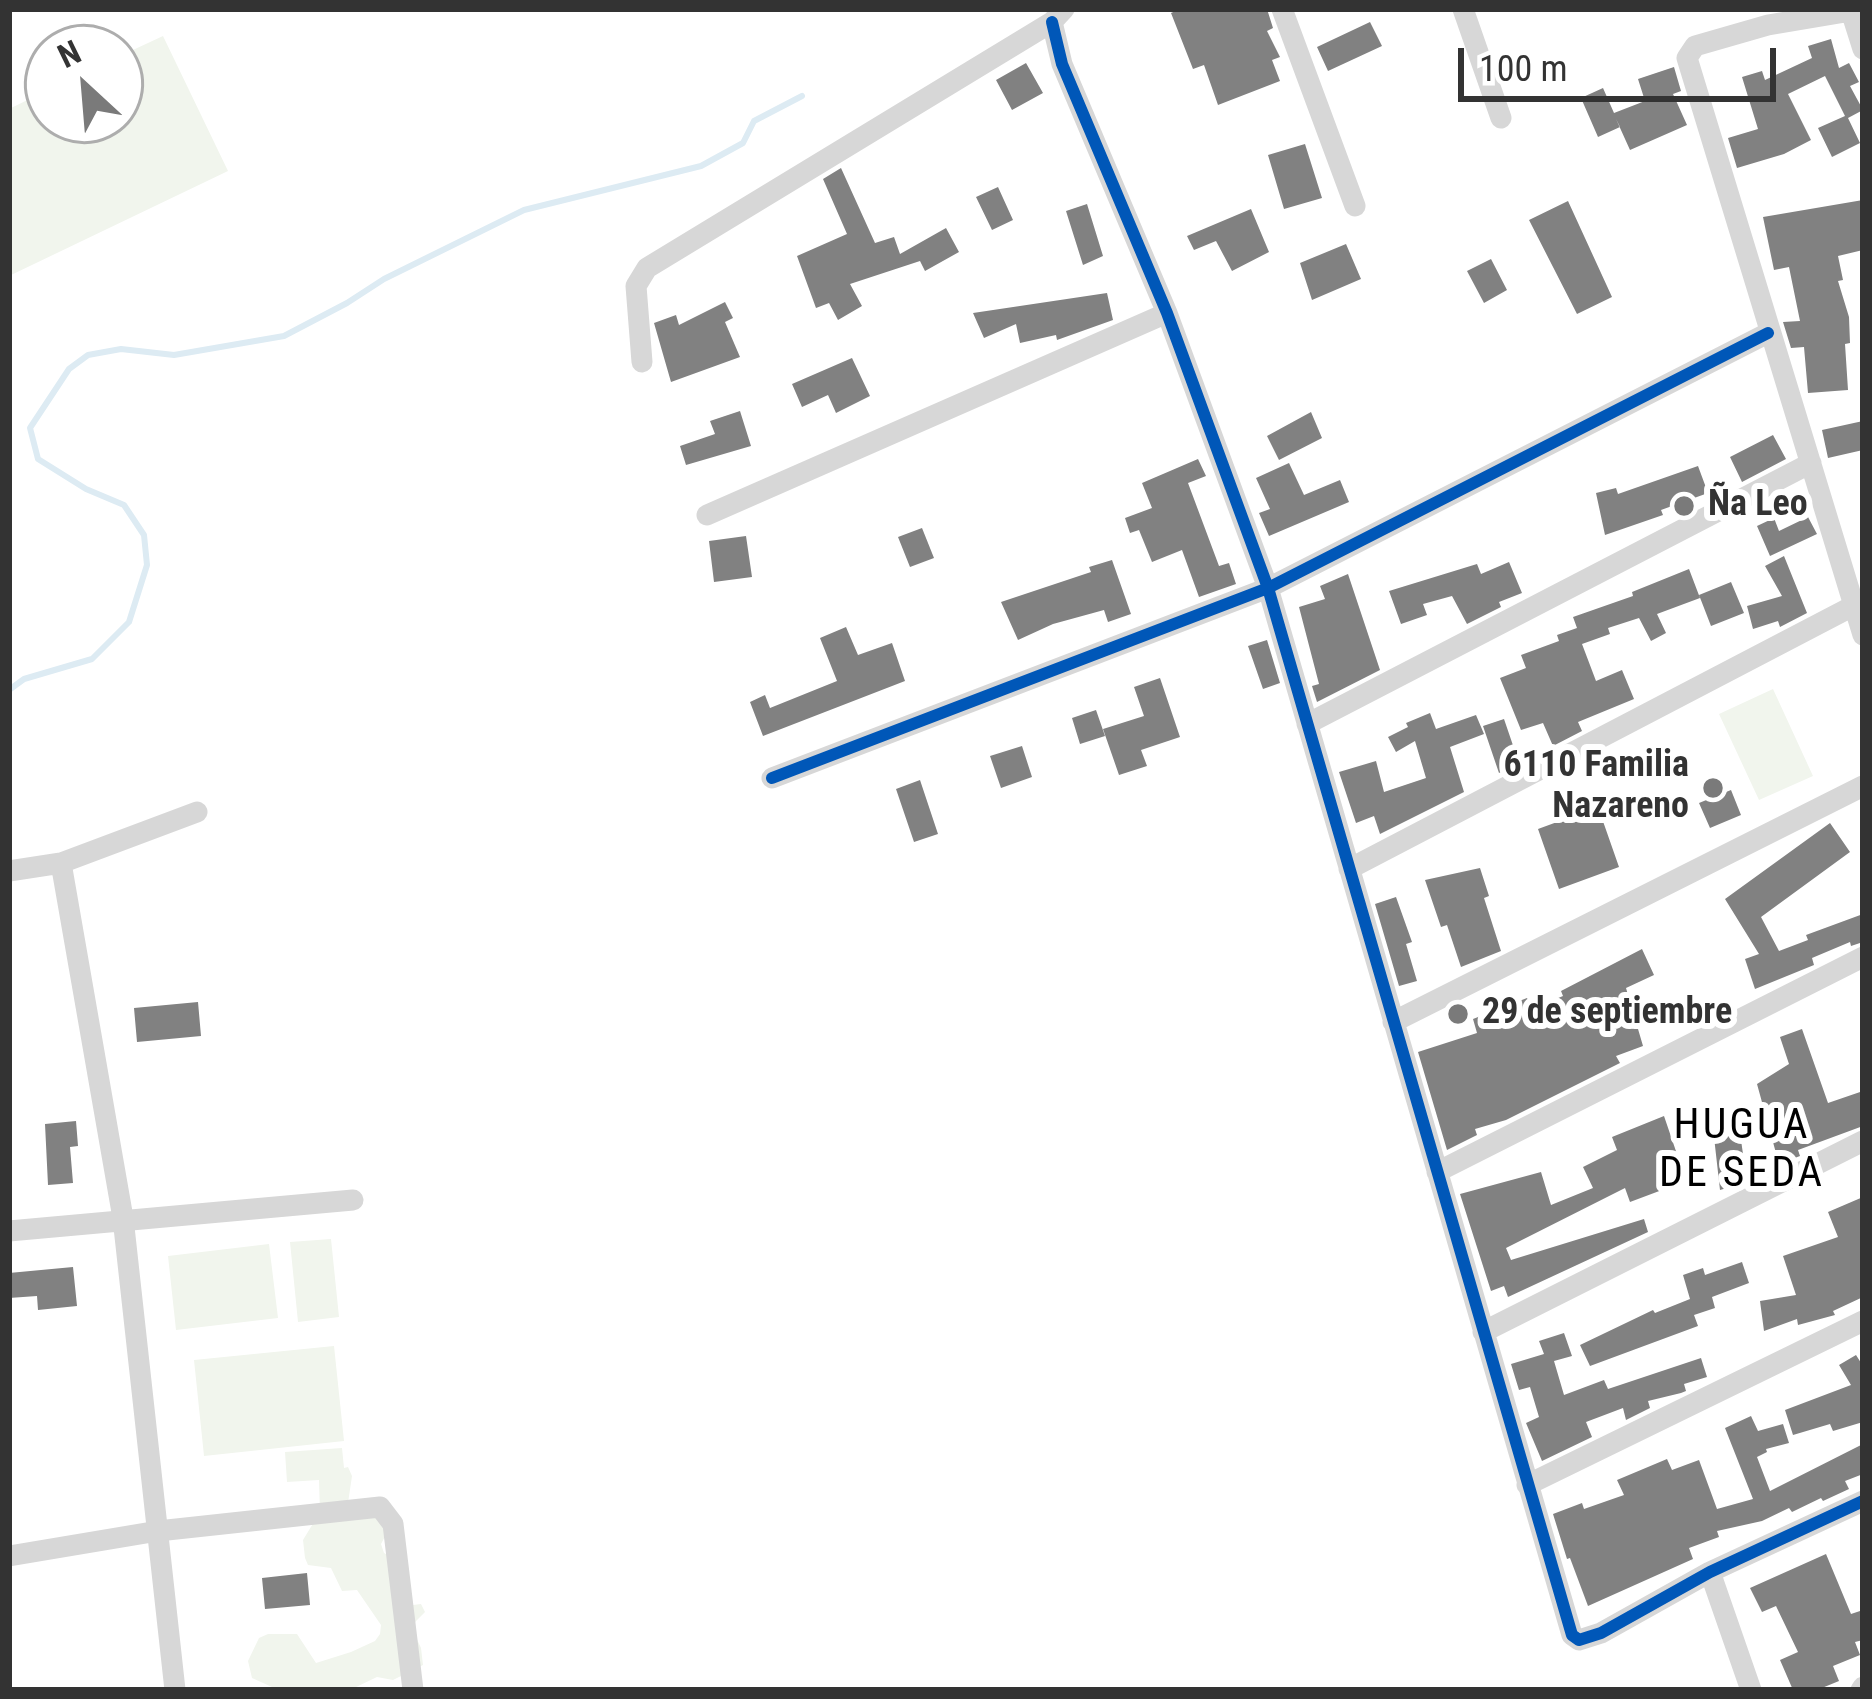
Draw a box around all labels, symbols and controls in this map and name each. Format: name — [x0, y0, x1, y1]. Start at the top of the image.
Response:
north arrow — [24, 24, 144, 144]
scale bar — [1464, 24, 1782, 98]
text: N — [52, 32, 87, 76]
text: 100 m — [1479, 48, 1568, 90]
place label: Ña Leo — [1708, 484, 1808, 528]
marker: Ña Leo — [1671, 493, 1697, 519]
place label: 6110 Familia Nazareno — [1504, 745, 1689, 830]
marker: 6110 Familia Nazareno — [1700, 775, 1726, 801]
place label: 29 de septiembre — [1482, 992, 1732, 1036]
marker: 29 de septiembre — [1445, 1001, 1471, 1027]
district label: HUGUA DE SEDA — [1659, 1102, 1825, 1200]

